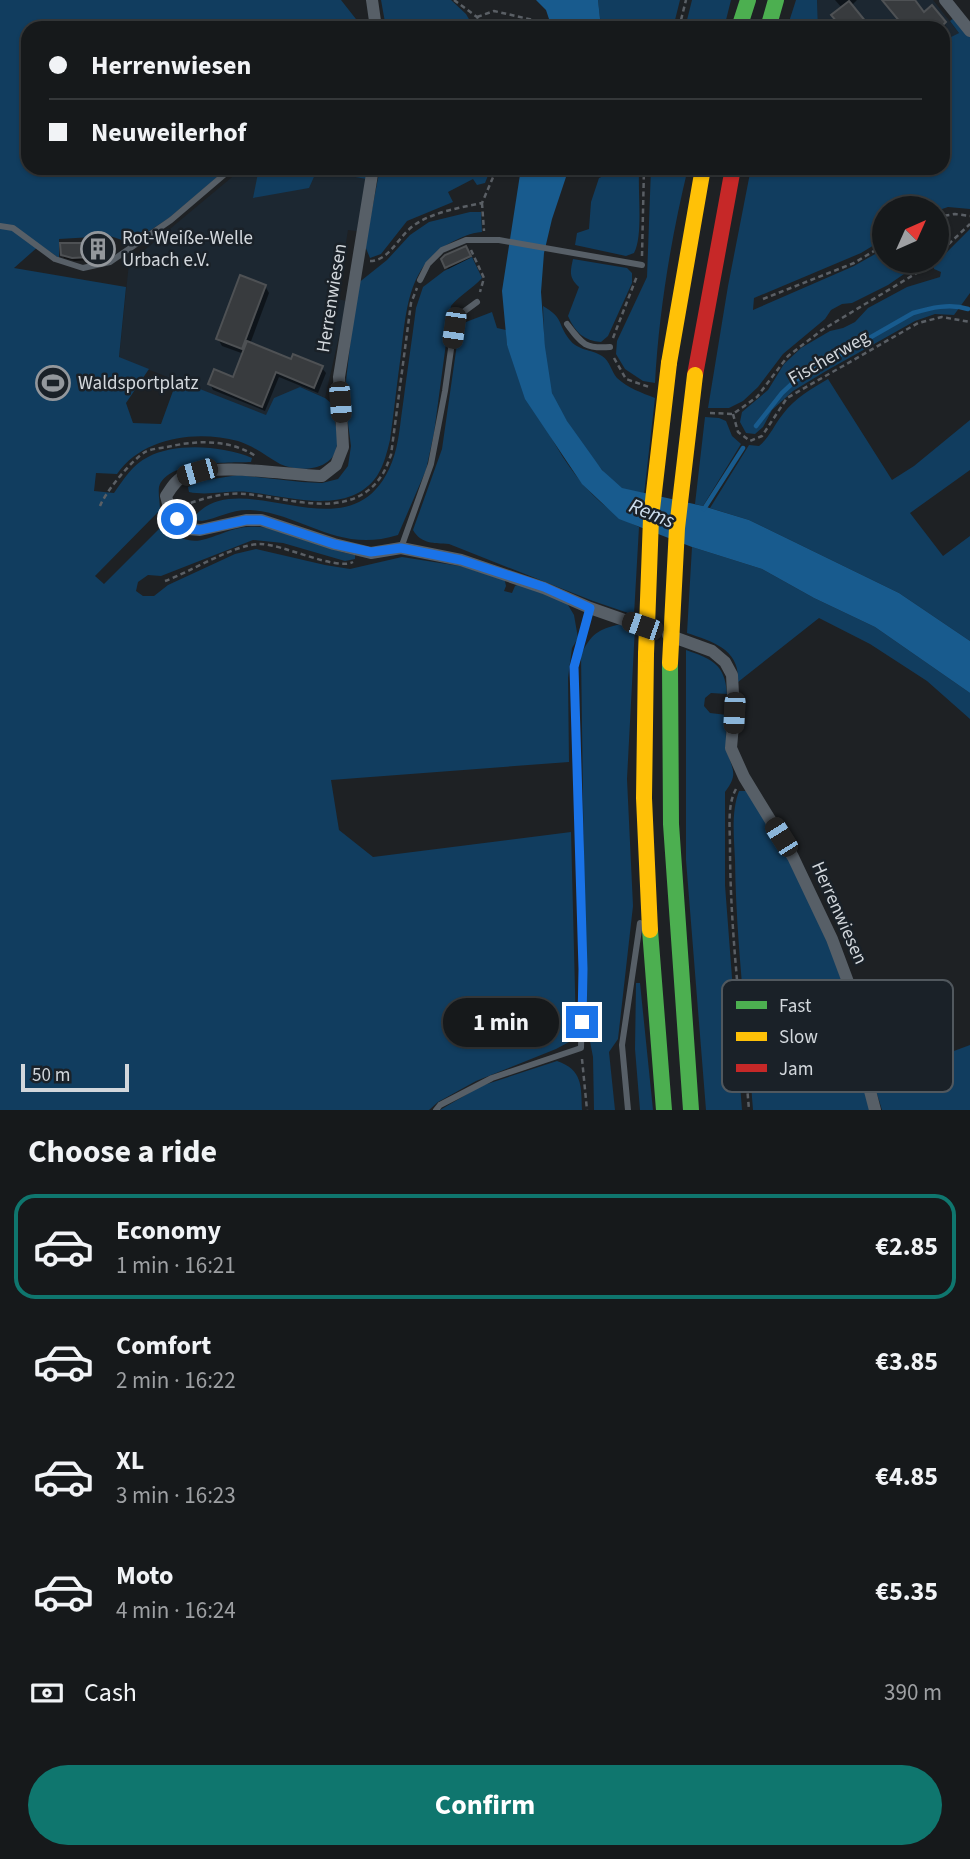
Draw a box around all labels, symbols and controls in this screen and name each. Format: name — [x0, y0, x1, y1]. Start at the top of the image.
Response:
text: Herrenwiesen — [91, 47, 251, 84]
text: Neuweilerhof — [91, 114, 246, 151]
north arrow — [872, 196, 948, 273]
map controls — [872, 196, 949, 273]
place label: Rot-Weiße-Welle Urbach e.V. — [122, 225, 253, 274]
building icon: Rot-Weiße-Welle Urbach e.V. — [79, 230, 117, 268]
street label: Herrenwiesen — [310, 241, 354, 355]
car — [441, 306, 468, 350]
street label: Fischerweg — [783, 324, 875, 392]
sports icon: Waldsportplatz — [34, 364, 72, 402]
place label: Waldsportplatz — [78, 370, 199, 397]
car — [329, 380, 352, 424]
car — [174, 456, 221, 488]
water label: Rems — [625, 490, 679, 536]
route start — [161, 503, 193, 535]
car — [619, 609, 666, 643]
car — [723, 691, 746, 735]
car — [761, 814, 802, 860]
street label: Herrenwiesen — [804, 857, 874, 969]
legend — [722, 980, 953, 1092]
text: Fast — [779, 993, 812, 1020]
callout: 1 min — [442, 998, 558, 1046]
text: 1 min — [473, 1006, 529, 1039]
route end — [566, 1006, 598, 1038]
text: Slow — [779, 1024, 818, 1051]
text: Jam — [779, 1056, 813, 1083]
scale bar — [21, 1061, 130, 1093]
text: 50 m — [32, 1062, 70, 1089]
text: Choose a ride — [28, 1129, 217, 1175]
text: Economy — [116, 1212, 221, 1249]
icon: car — [32, 1215, 95, 1278]
text: €2.85 — [875, 1228, 938, 1265]
text: 1 min · 16:21 — [116, 1249, 236, 1282]
text: Comfort — [116, 1327, 211, 1364]
icon: car — [32, 1330, 95, 1393]
text: €3.85 — [875, 1343, 938, 1380]
text: 2 min · 16:22 — [116, 1364, 236, 1397]
text: XL — [116, 1442, 144, 1479]
icon: car — [32, 1445, 95, 1508]
text: €4.85 — [875, 1458, 938, 1495]
text: 3 min · 16:23 — [116, 1479, 236, 1512]
text: Moto — [116, 1557, 173, 1594]
icon: car — [32, 1560, 95, 1623]
text: €5.35 — [875, 1573, 938, 1610]
text: 4 min · 16:24 — [116, 1594, 236, 1627]
icon: cash — [28, 1674, 66, 1712]
text: Cash — [84, 1674, 137, 1711]
text: 390 m — [884, 1676, 942, 1709]
button: Confirm — [28, 1765, 942, 1845]

